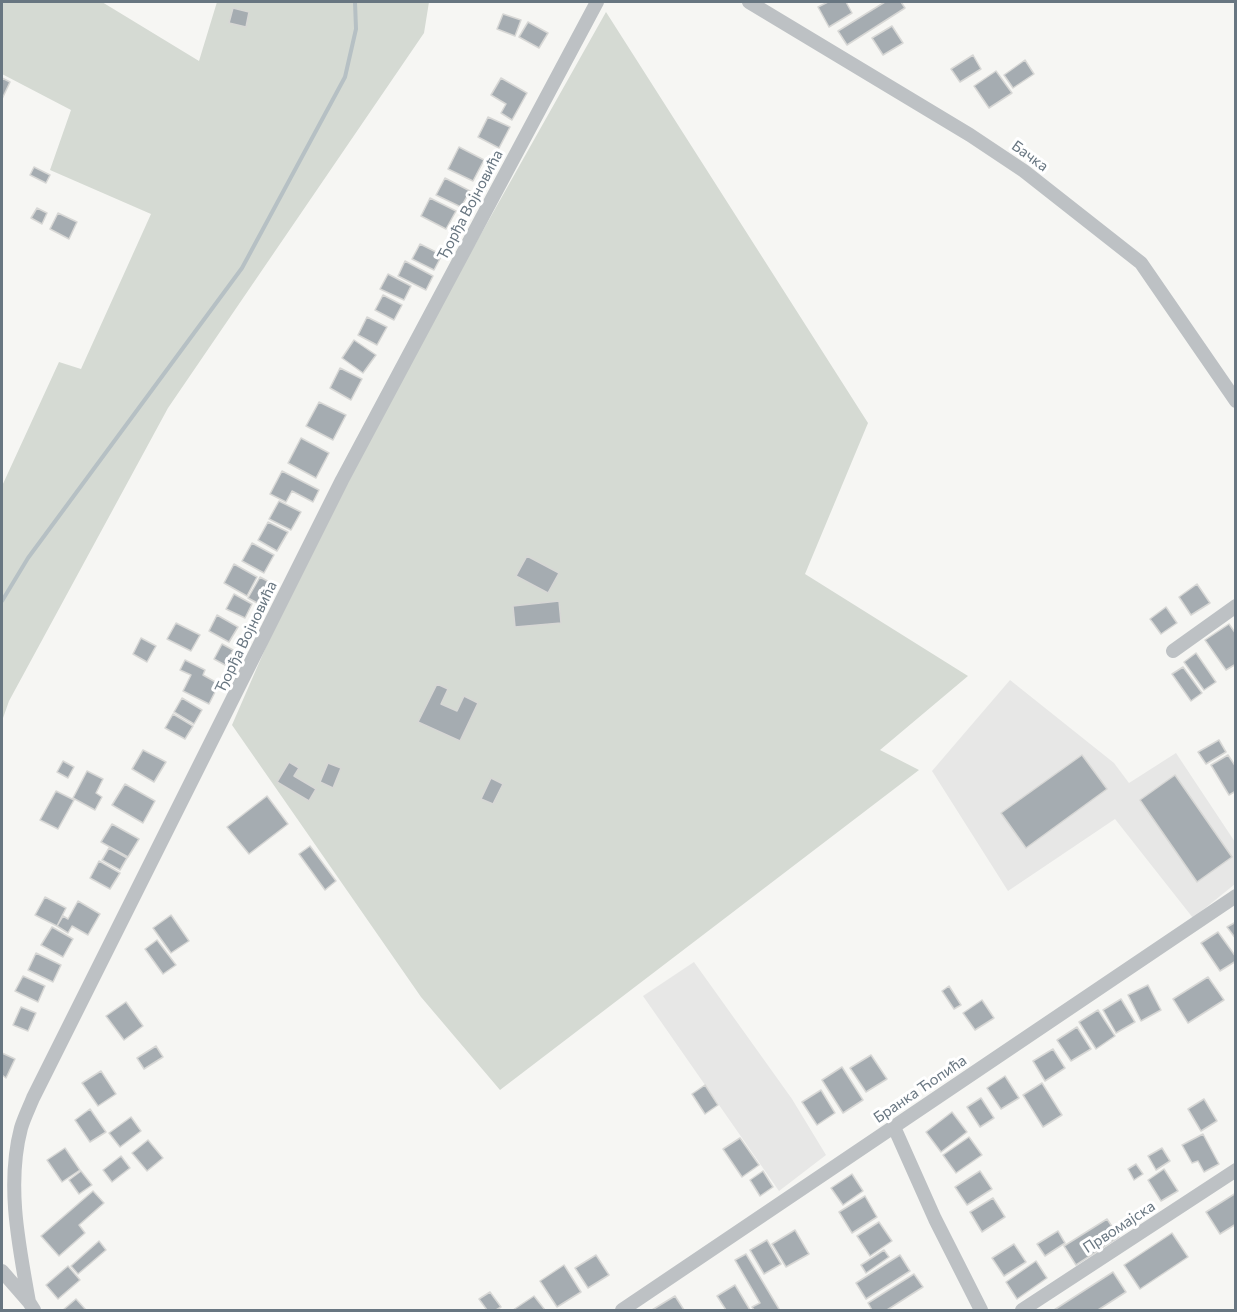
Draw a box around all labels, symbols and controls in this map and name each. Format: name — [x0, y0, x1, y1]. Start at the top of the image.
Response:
street label: Бачка — [1008, 137, 1052, 175]
street label: Ђорђа Војновића — [433, 147, 507, 263]
street label: Ђорђа Војновића — [211, 578, 281, 696]
street label: Бранка Ћопића — [870, 1051, 970, 1127]
street label: Првомајска — [1080, 1197, 1158, 1257]

